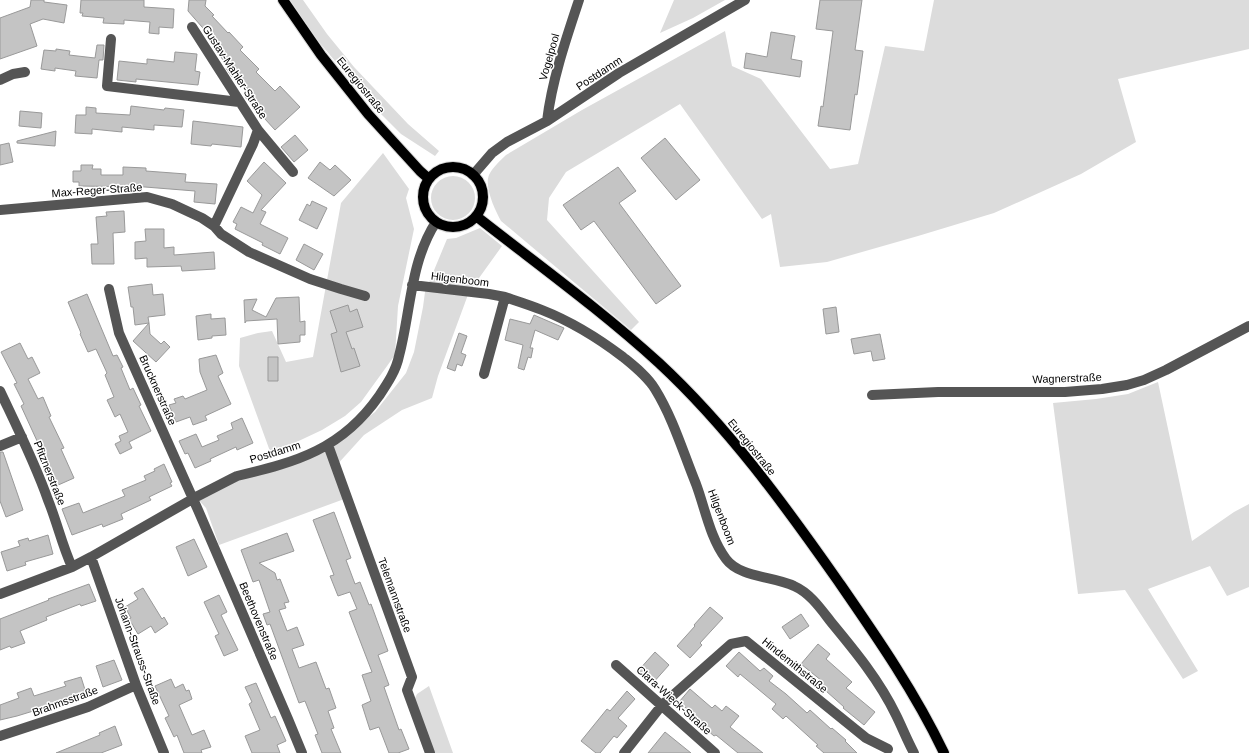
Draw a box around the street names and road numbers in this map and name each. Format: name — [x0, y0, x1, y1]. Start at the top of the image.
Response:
street label: Gustav-Mahler-Straße — [200, 23, 270, 121]
street label: Vogelpool — [537, 32, 561, 82]
street label: Euregiostraße — [335, 54, 387, 116]
street label: Postdamm — [574, 54, 624, 92]
street label: Max-Reger-Straße — [51, 181, 143, 199]
street label: Hilgenboom — [430, 269, 490, 289]
street label: Brucknerstraße — [137, 353, 179, 427]
street label: Wagnerstraße — [1032, 371, 1102, 385]
street label: Euregiostraße — [726, 416, 778, 478]
street label: Pfitznerstraße — [32, 439, 68, 507]
street label: Postdamm — [248, 439, 302, 465]
street label: Hilgenboom — [706, 487, 738, 547]
street label: Telemannstraße — [376, 556, 414, 634]
street label: Beethovenstraße — [237, 580, 281, 662]
street label: Johann-Strauss-Straße — [113, 596, 163, 706]
street label: Hindemithstraße — [760, 635, 830, 695]
street label: Clara-Wieck-Straße — [634, 663, 714, 737]
street label: Brahmsstraße — [30, 684, 100, 718]

